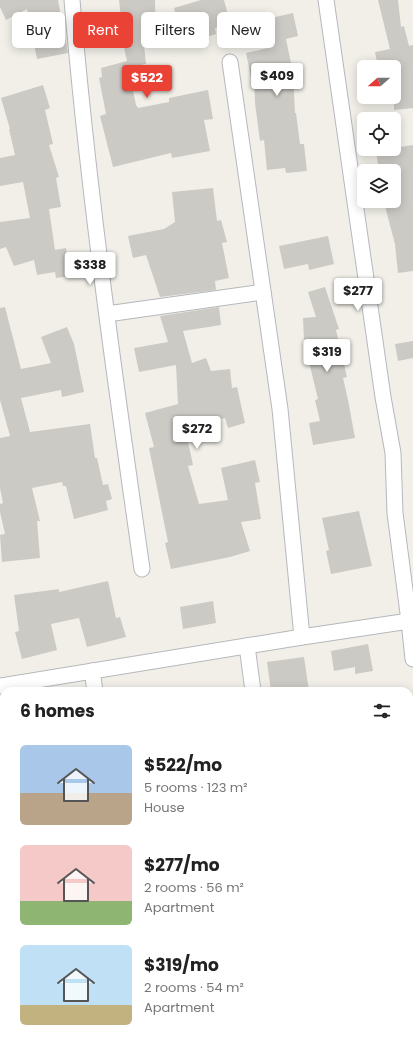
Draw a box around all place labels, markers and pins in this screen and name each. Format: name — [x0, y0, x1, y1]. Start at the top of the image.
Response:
pin: $409 — [253, 63, 301, 97]
pin: $522 — [123, 65, 171, 99]
pin: $338 — [66, 252, 114, 286]
pin: $277 — [334, 278, 382, 312]
pin: $319 — [303, 339, 351, 373]
pin: $272 — [173, 416, 221, 450]

